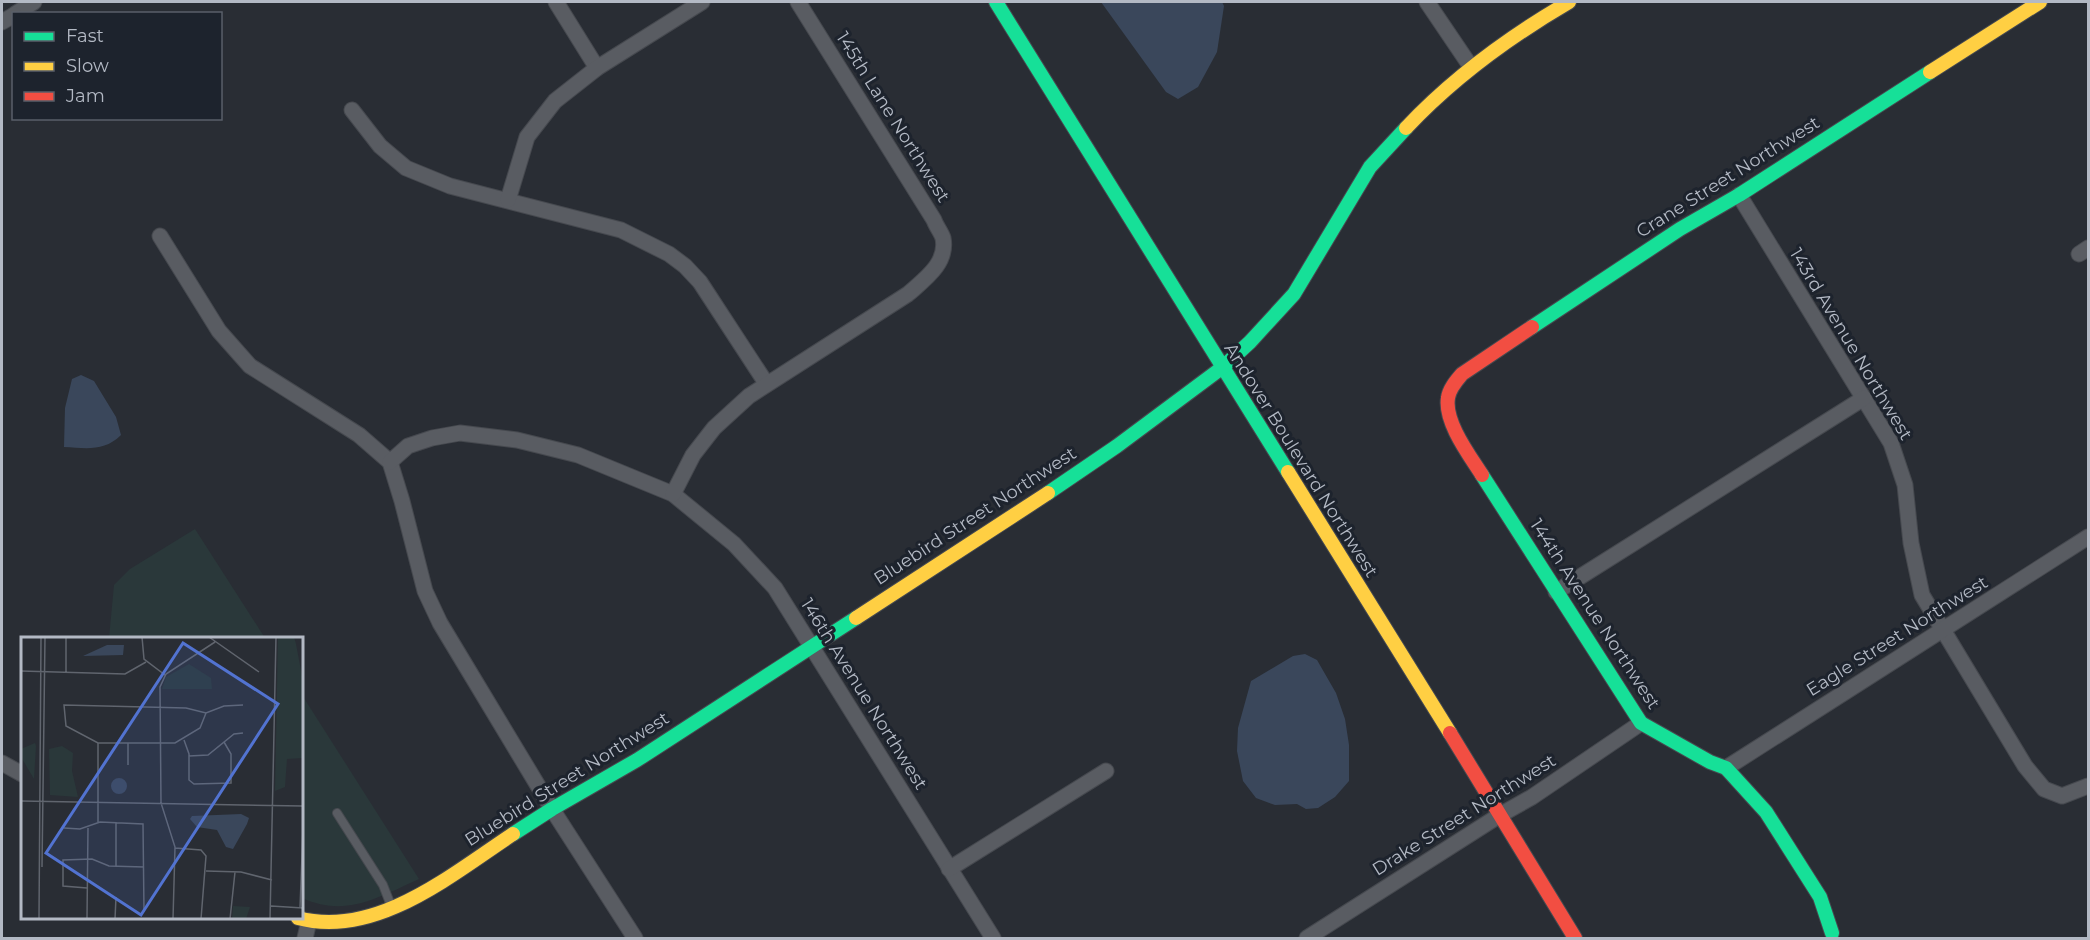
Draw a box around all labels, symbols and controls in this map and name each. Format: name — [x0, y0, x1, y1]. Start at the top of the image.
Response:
legend — [12, 12, 222, 120]
text: Fast — [66, 25, 104, 47]
street label: 145th Lane Northwest — [831, 28, 955, 206]
text: Slow — [66, 55, 109, 77]
text: Jam — [65, 85, 105, 107]
street label: Crane Street Northwest — [1632, 112, 1824, 242]
street label: 143rd Avenue Northwest — [1785, 244, 1917, 444]
street label: Andover Boulevard Northwest — [1220, 339, 1382, 581]
street label: Bluebird Street Northwest — [870, 442, 1080, 590]
street label: 144th Avenue Northwest — [1525, 515, 1665, 713]
street label: Eagle Street Northwest — [1802, 571, 1992, 701]
street label: 146th Avenue Northwest — [796, 594, 932, 794]
inset map — [21, 637, 303, 919]
street label: Bluebird Street Northwest — [461, 707, 673, 851]
street label: Drake Street Northwest — [1368, 749, 1560, 881]

